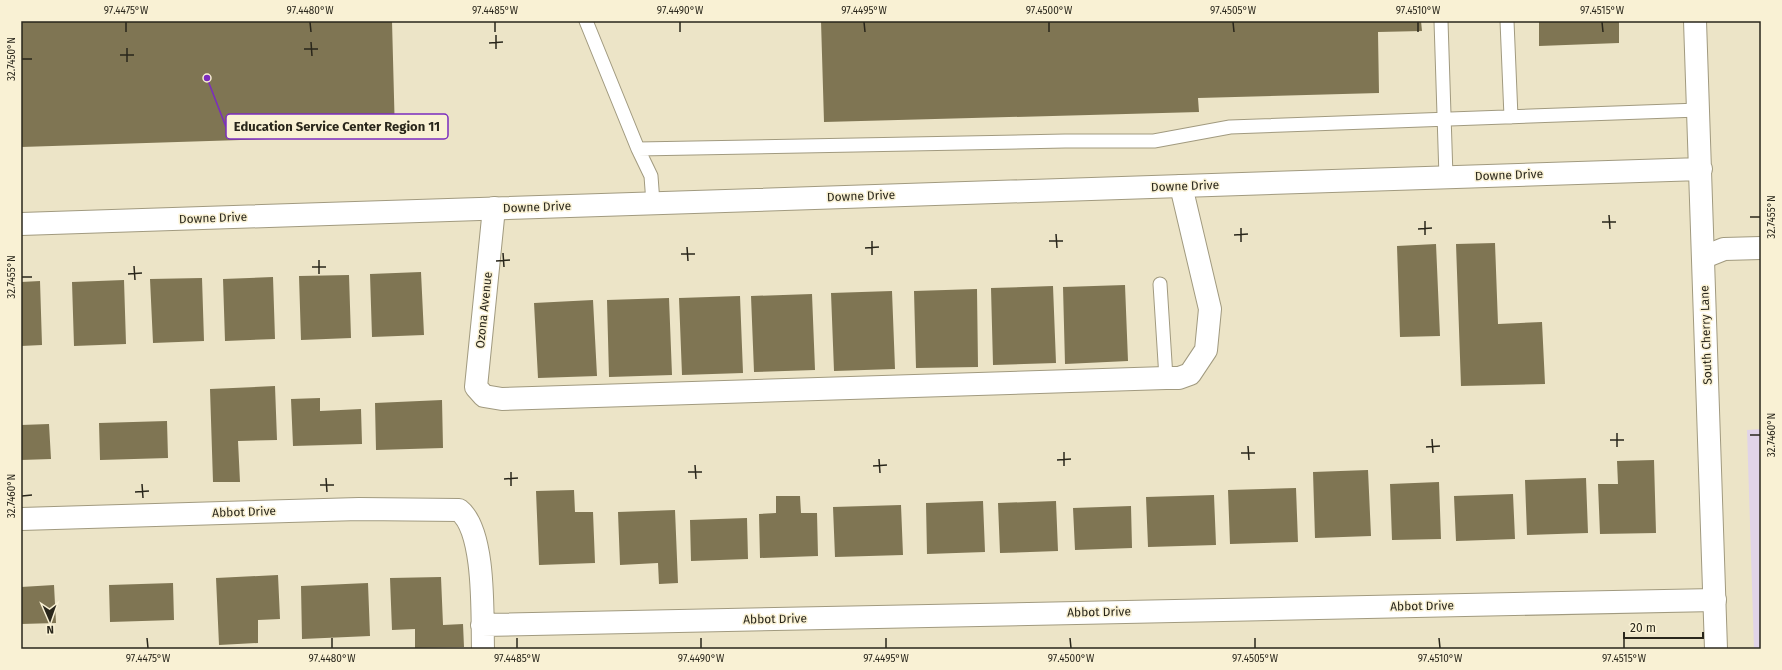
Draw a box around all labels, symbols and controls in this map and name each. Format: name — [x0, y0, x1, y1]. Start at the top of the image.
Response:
text: 97.4475°W — [104, 5, 149, 17]
text: 97.4480°W — [287, 5, 334, 17]
text: 97.4485°W — [472, 5, 519, 17]
text: 97.4490°W — [657, 5, 704, 17]
text: 97.4495°W — [841, 5, 888, 17]
text: 97.4500°W — [1026, 5, 1073, 17]
text: 97.4505°W — [1210, 5, 1257, 17]
text: 97.4510°W — [1396, 5, 1441, 17]
text: 97.4515°W — [1580, 5, 1625, 17]
text: 32.7450°N — [6, 37, 18, 81]
callout: Education Service Center Region 11 — [226, 114, 448, 139]
text: Education Service Center Region 11 — [234, 119, 440, 134]
street label: Downe Drive — [1475, 167, 1543, 183]
street label: Downe Drive — [1151, 178, 1219, 194]
street label: Downe Drive — [827, 188, 895, 204]
text: 32.7455°N — [1766, 195, 1778, 239]
street label: Downe Drive — [503, 199, 571, 215]
street label: Downe Drive — [179, 210, 247, 226]
text: 32.7455°N — [6, 255, 18, 299]
street label: Ozona Avenue — [473, 271, 495, 349]
street label: South Cherry Lane — [1697, 285, 1715, 385]
text: 32.7460°N — [1766, 413, 1778, 457]
text: 32.7460°N — [6, 474, 18, 518]
street label: Abbot Drive — [212, 504, 276, 520]
street label: Abbot Drive — [1390, 598, 1454, 614]
north arrow — [30, 600, 70, 640]
street label: Abbot Drive — [1067, 604, 1131, 620]
street label: Abbot Drive — [743, 611, 807, 627]
scale bar — [1624, 614, 1703, 640]
text: 20 m — [1630, 621, 1656, 635]
text: N — [46, 623, 54, 636]
text: 97.4475°W — [126, 653, 171, 665]
text: 97.4480°W — [309, 653, 356, 665]
text: 97.4485°W — [494, 653, 541, 665]
text: 97.4490°W — [678, 653, 725, 665]
text: 97.4495°W — [863, 653, 910, 665]
text: 97.4500°W — [1048, 653, 1095, 665]
text: 97.4505°W — [1232, 653, 1279, 665]
text: 97.4510°W — [1418, 653, 1463, 665]
text: 97.4515°W — [1602, 653, 1647, 665]

